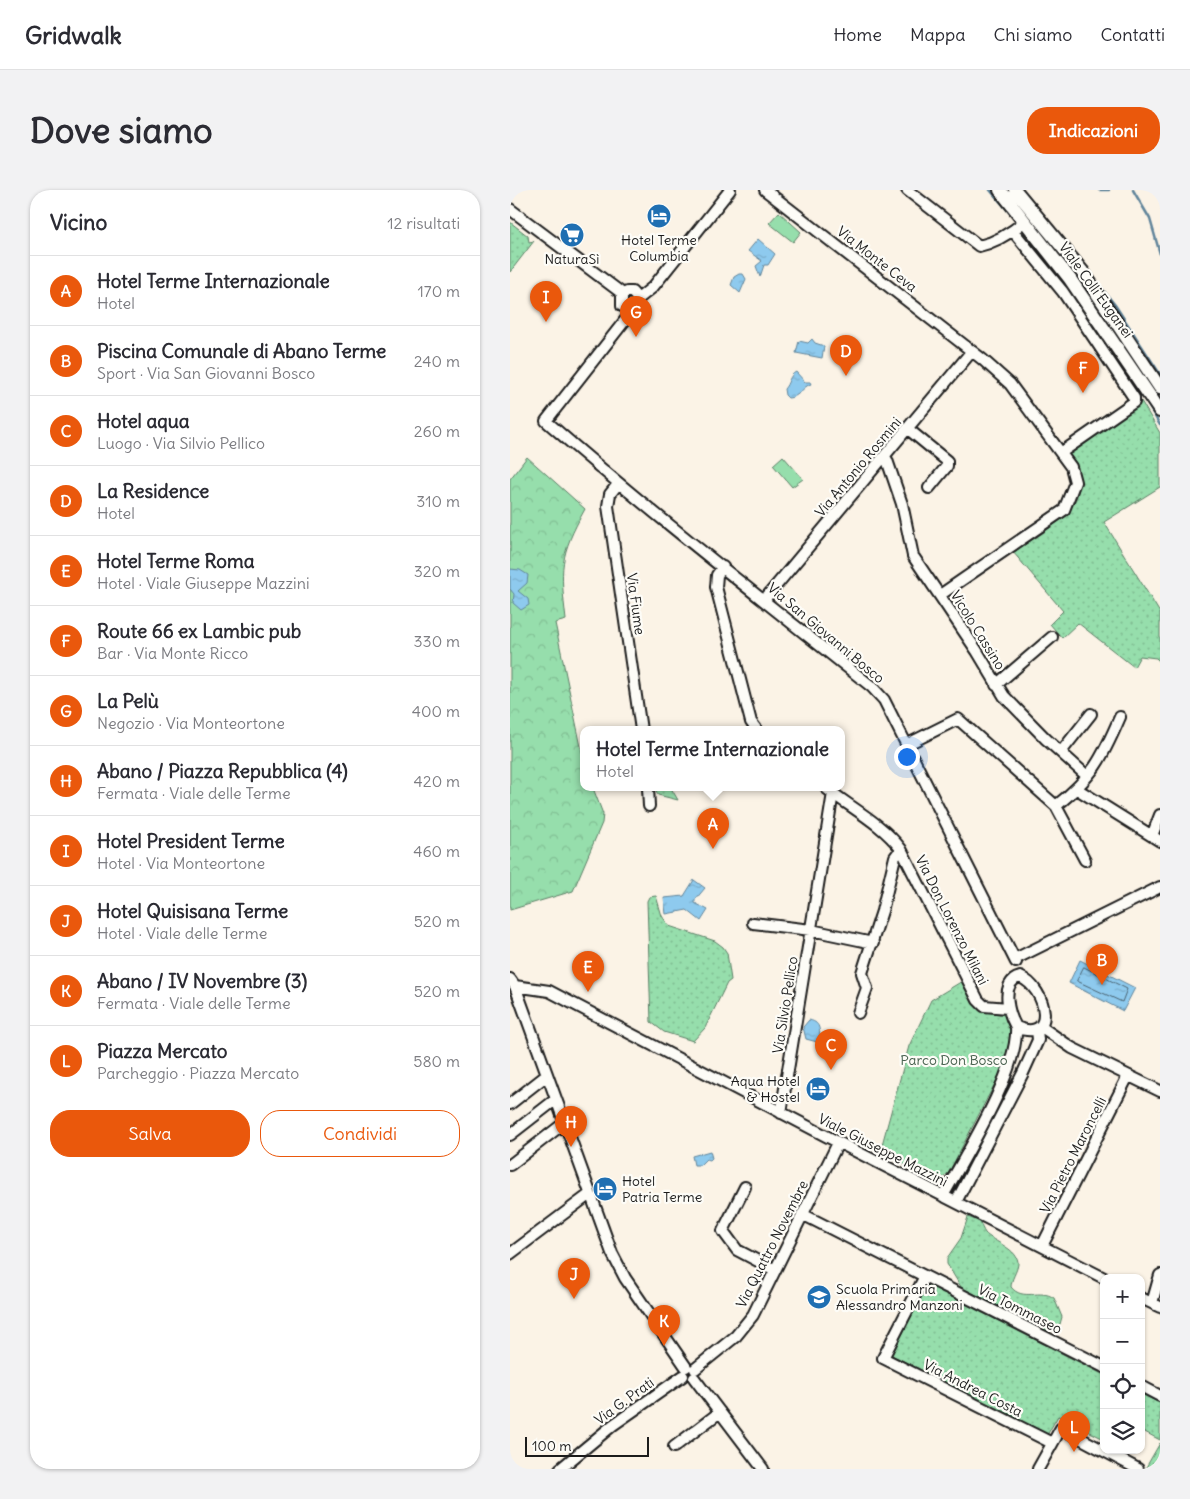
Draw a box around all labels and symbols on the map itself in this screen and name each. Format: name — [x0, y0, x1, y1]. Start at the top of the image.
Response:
hotel icon: Hotel Terme Columbia — [646, 203, 672, 229]
supermarket icon: NaturaSì — [559, 222, 585, 248]
street label: Via Monte Ceva — [833, 222, 921, 296]
place label: Hotel Terme Columbia — [621, 231, 697, 265]
street label: Viale Colli Euganei — [1055, 238, 1137, 342]
place label: NaturaSì — [545, 250, 599, 268]
pin: I — [530, 281, 562, 322]
pin: G — [620, 296, 652, 337]
pin: D — [830, 335, 862, 376]
pin: F — [1067, 352, 1099, 393]
street label: Via Antonio Rosmini — [811, 413, 905, 521]
street label: Via Fiume — [623, 572, 649, 636]
street label: Via San Giovanni Bosco — [764, 579, 888, 687]
street label: Vicolo Cassino — [947, 587, 1010, 673]
your location — [894, 744, 920, 770]
pin: A — [697, 808, 729, 849]
street label: Via Don Lorenzo Milani — [911, 852, 993, 988]
pin: B — [1086, 944, 1118, 985]
pin: E — [572, 951, 604, 992]
street label: Via Silvio Pellico — [768, 955, 802, 1055]
pin: C — [815, 1029, 847, 1070]
park label: Parco Don Bosco — [900, 1051, 1008, 1069]
place label: Aqua Hotel & Hostel — [731, 1072, 800, 1106]
hotel icon: Aqua Hotel & Hostel — [805, 1076, 831, 1102]
street label: Via Pietro Maroncelli — [1036, 1094, 1110, 1216]
pin: H — [555, 1106, 587, 1147]
street label: Viale Giuseppe Mazzini — [815, 1109, 951, 1191]
place label: Hotel Patria Terme — [622, 1172, 702, 1206]
hotel icon: Hotel Patria Terme — [592, 1176, 618, 1202]
street label: Via Quattro Novembre — [732, 1177, 812, 1311]
pin: J — [558, 1258, 590, 1299]
place label: Scuola Primaria Alessandro Manzoni — [836, 1280, 963, 1314]
street label: Via Tommaseo — [975, 1280, 1065, 1338]
school or university icon: Scuola Primaria Alessandro Manzoni — [806, 1284, 832, 1310]
pin: K — [648, 1305, 680, 1346]
street label: Via Andrea Costa — [920, 1355, 1026, 1421]
street label: Via G. Prati — [591, 1373, 657, 1429]
pin: L — [1058, 1411, 1090, 1452]
scale bar — [525, 1434, 649, 1457]

